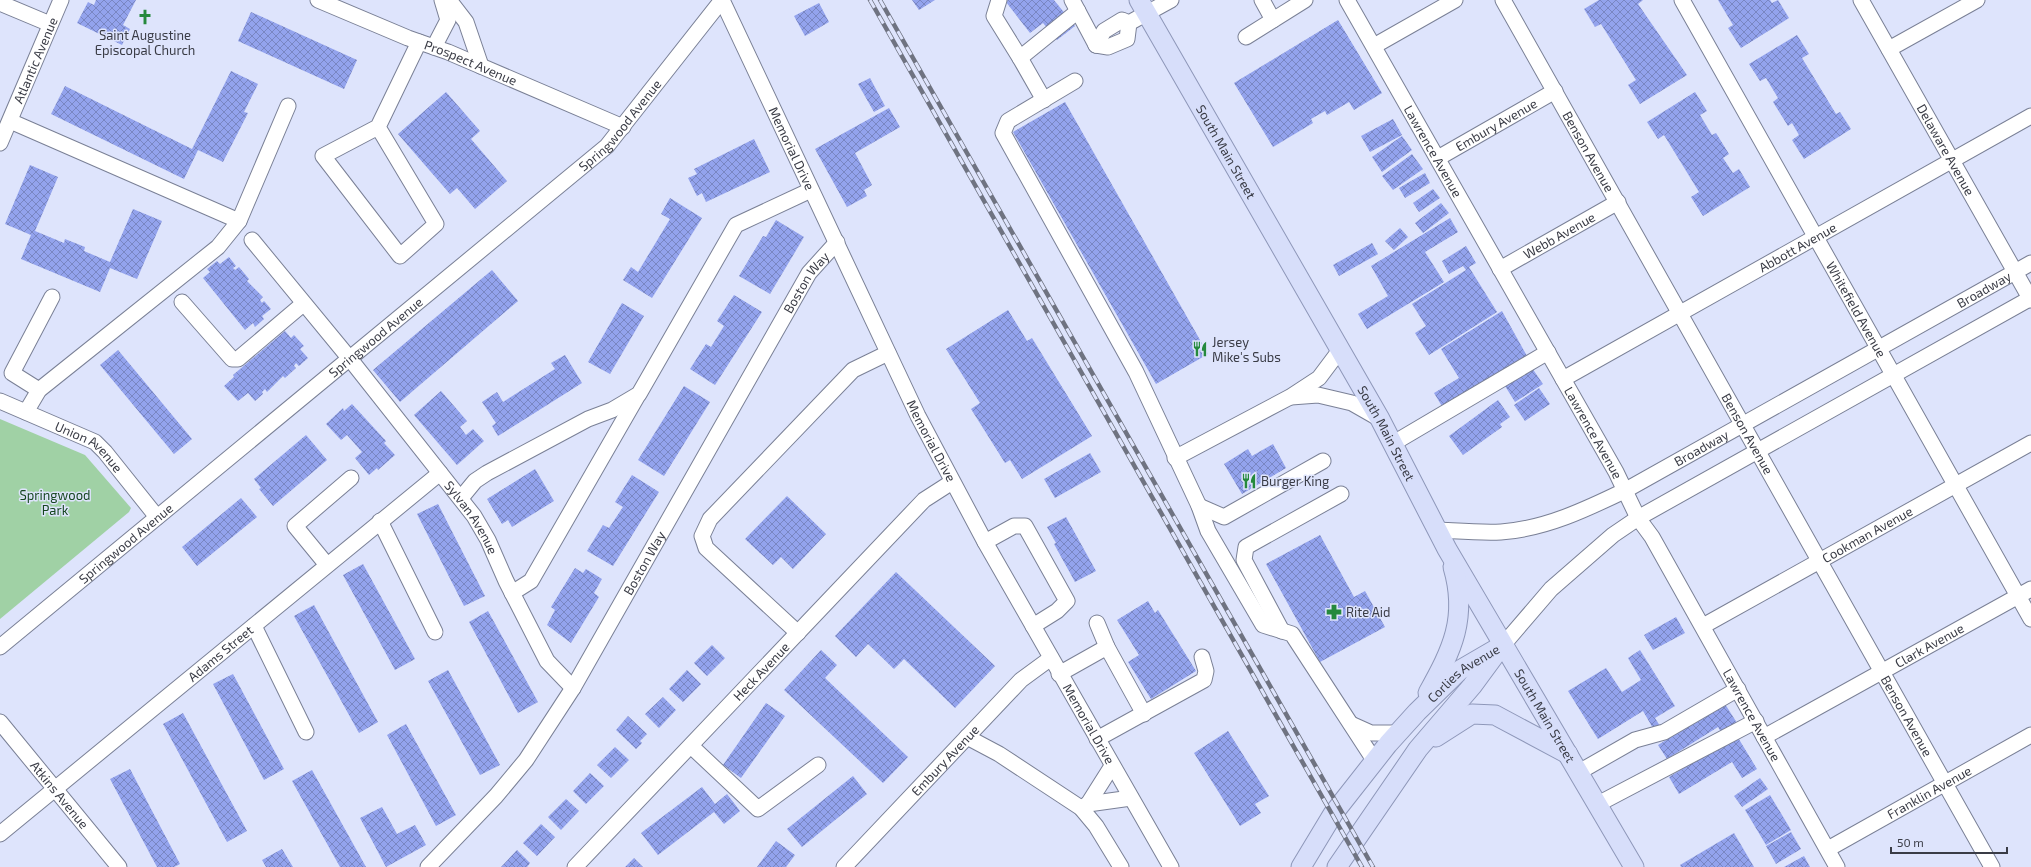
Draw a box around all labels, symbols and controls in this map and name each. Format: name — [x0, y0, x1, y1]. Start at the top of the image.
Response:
church icon: Saint Augustine Episcopal Church — [136, 8, 154, 26]
street label: Atlantic Avenue — [10, 15, 61, 106]
place label: Saint Augustine Episcopal Church — [95, 27, 195, 58]
street label: Prospect Avenue — [422, 36, 519, 89]
street label: Springwood Avenue — [575, 76, 664, 174]
street label: Embury Avenue — [1452, 95, 1540, 154]
street label: Delaware Avenue — [1914, 101, 1978, 198]
street label: South Main Street — [1193, 102, 1260, 202]
street label: Lawrence Avenue — [1401, 102, 1466, 200]
street label: Memorial Drive — [765, 104, 818, 193]
street label: Benson Avenue — [1559, 108, 1618, 195]
street label: Webb Avenue — [1520, 209, 1598, 262]
street label: Abbott Avenue — [1756, 219, 1839, 275]
street label: Boston Way — [780, 248, 832, 316]
street label: Whitefield Avenue — [1823, 259, 1890, 360]
street label: Broadway — [1954, 268, 2014, 311]
street label: Springwood Avenue — [325, 294, 426, 380]
place label: Jersey Mike's Subs — [1212, 334, 1281, 365]
restaurant icon: Jersey Mike's Subs — [1191, 340, 1209, 358]
street label: South Main Street — [1354, 383, 1419, 484]
street label: Lawrence Avenue — [1561, 384, 1626, 481]
street label: Benson Avenue — [1718, 390, 1777, 477]
street label: Memorial Drive — [904, 397, 959, 484]
street label: Union Avenue — [53, 418, 126, 476]
street label: Broadway — [1671, 426, 1731, 469]
restaurant icon: Burger King — [1240, 472, 1258, 490]
place label: Burger King — [1261, 473, 1329, 489]
street label: Sylvan Avenue — [441, 477, 501, 557]
park label: Springwood Park — [20, 487, 90, 518]
street label: Springwood Avenue — [75, 500, 176, 587]
street label: Cookman Avenue — [1819, 503, 1915, 566]
street label: Boston Way — [620, 528, 669, 598]
pharmacy icon: Rite Aid — [1325, 603, 1343, 621]
place label: Rite Aid — [1346, 604, 1391, 620]
street label: Clark Avenue — [1892, 620, 1967, 671]
street label: Adams Street — [184, 622, 256, 685]
street label: Heck Avenue — [730, 639, 793, 704]
street label: Corlies Avenue — [1424, 641, 1502, 706]
street label: South Main Street — [1511, 666, 1579, 765]
street label: Lawrence Avenue — [1720, 666, 1784, 764]
street label: Benson Avenue — [1878, 673, 1936, 759]
street label: Memorial Drive — [1060, 681, 1118, 767]
street label: Embury Avenue — [908, 721, 982, 799]
street label: Atkins Avenue — [27, 757, 92, 832]
street label: Franklin Avenue — [1884, 762, 1974, 822]
scale bar — [1891, 829, 2007, 855]
text: 50 m — [1897, 835, 1924, 849]

